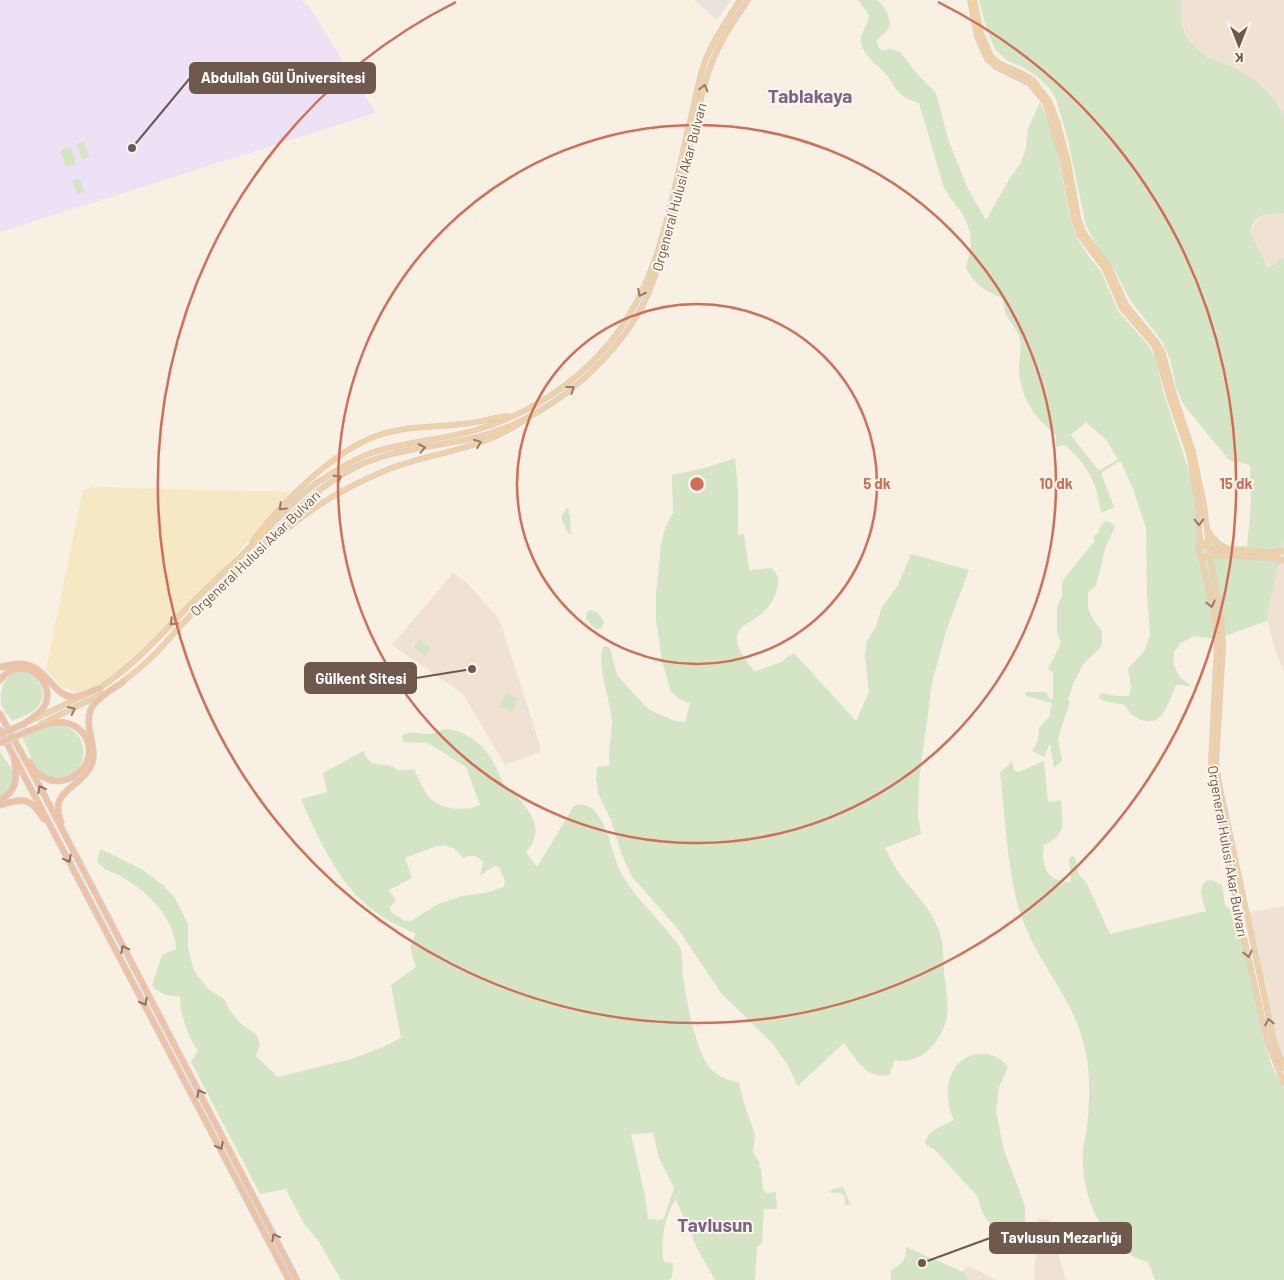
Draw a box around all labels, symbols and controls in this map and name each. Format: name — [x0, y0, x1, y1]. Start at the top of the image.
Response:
north arrow — [1214, 20, 1264, 70]
text: K — [1234, 50, 1243, 67]
callout: Abdullah Gül Üniversitesi — [190, 63, 375, 93]
text: Abdullah Gül Üniversitesi — [201, 68, 365, 86]
one-way arrow — [699, 84, 709, 92]
district label: Tablakaya — [768, 84, 852, 107]
street label: Orgeneral Hulusi Akar Bulvarı — [648, 101, 710, 273]
one-way arrow — [637, 287, 647, 296]
one-way arrow — [565, 386, 574, 394]
one-way arrow — [474, 439, 482, 449]
one-way arrow — [417, 443, 426, 453]
text: 5 dk — [863, 474, 891, 492]
text: 10 dk — [1039, 474, 1073, 492]
text: 15 dk — [1220, 474, 1252, 492]
one-way arrow — [332, 475, 341, 484]
centre of rings — [688, 475, 706, 493]
street label: Orgeneral Hulusi Akar Bulvarı — [187, 487, 323, 619]
one-way arrow — [279, 501, 288, 510]
one-way arrow — [1194, 519, 1204, 527]
one-way arrow — [1205, 599, 1216, 608]
one-way arrow — [170, 616, 179, 625]
callout: Gülkent Sitesi — [305, 663, 416, 693]
text: Gülkent Sitesi — [315, 669, 407, 687]
one-way arrow — [67, 706, 76, 716]
street label: Orgeneral Hulusi Akar Bulvarı — [1205, 764, 1251, 938]
one-way arrow — [37, 785, 47, 794]
one-way arrow — [62, 853, 72, 862]
one-way arrow — [120, 945, 130, 954]
one-way arrow — [1242, 950, 1253, 959]
one-way arrow — [138, 997, 148, 1006]
one-way arrow — [1265, 1017, 1275, 1026]
one-way arrow — [196, 1089, 206, 1098]
one-way arrow — [214, 1141, 224, 1150]
district label: Tavlusun — [677, 1213, 753, 1236]
callout: Tavlusun Mezarlığı — [990, 1223, 1131, 1253]
text: Tavlusun Mezarlığı — [1000, 1228, 1122, 1246]
one-way arrow — [271, 1233, 281, 1242]

